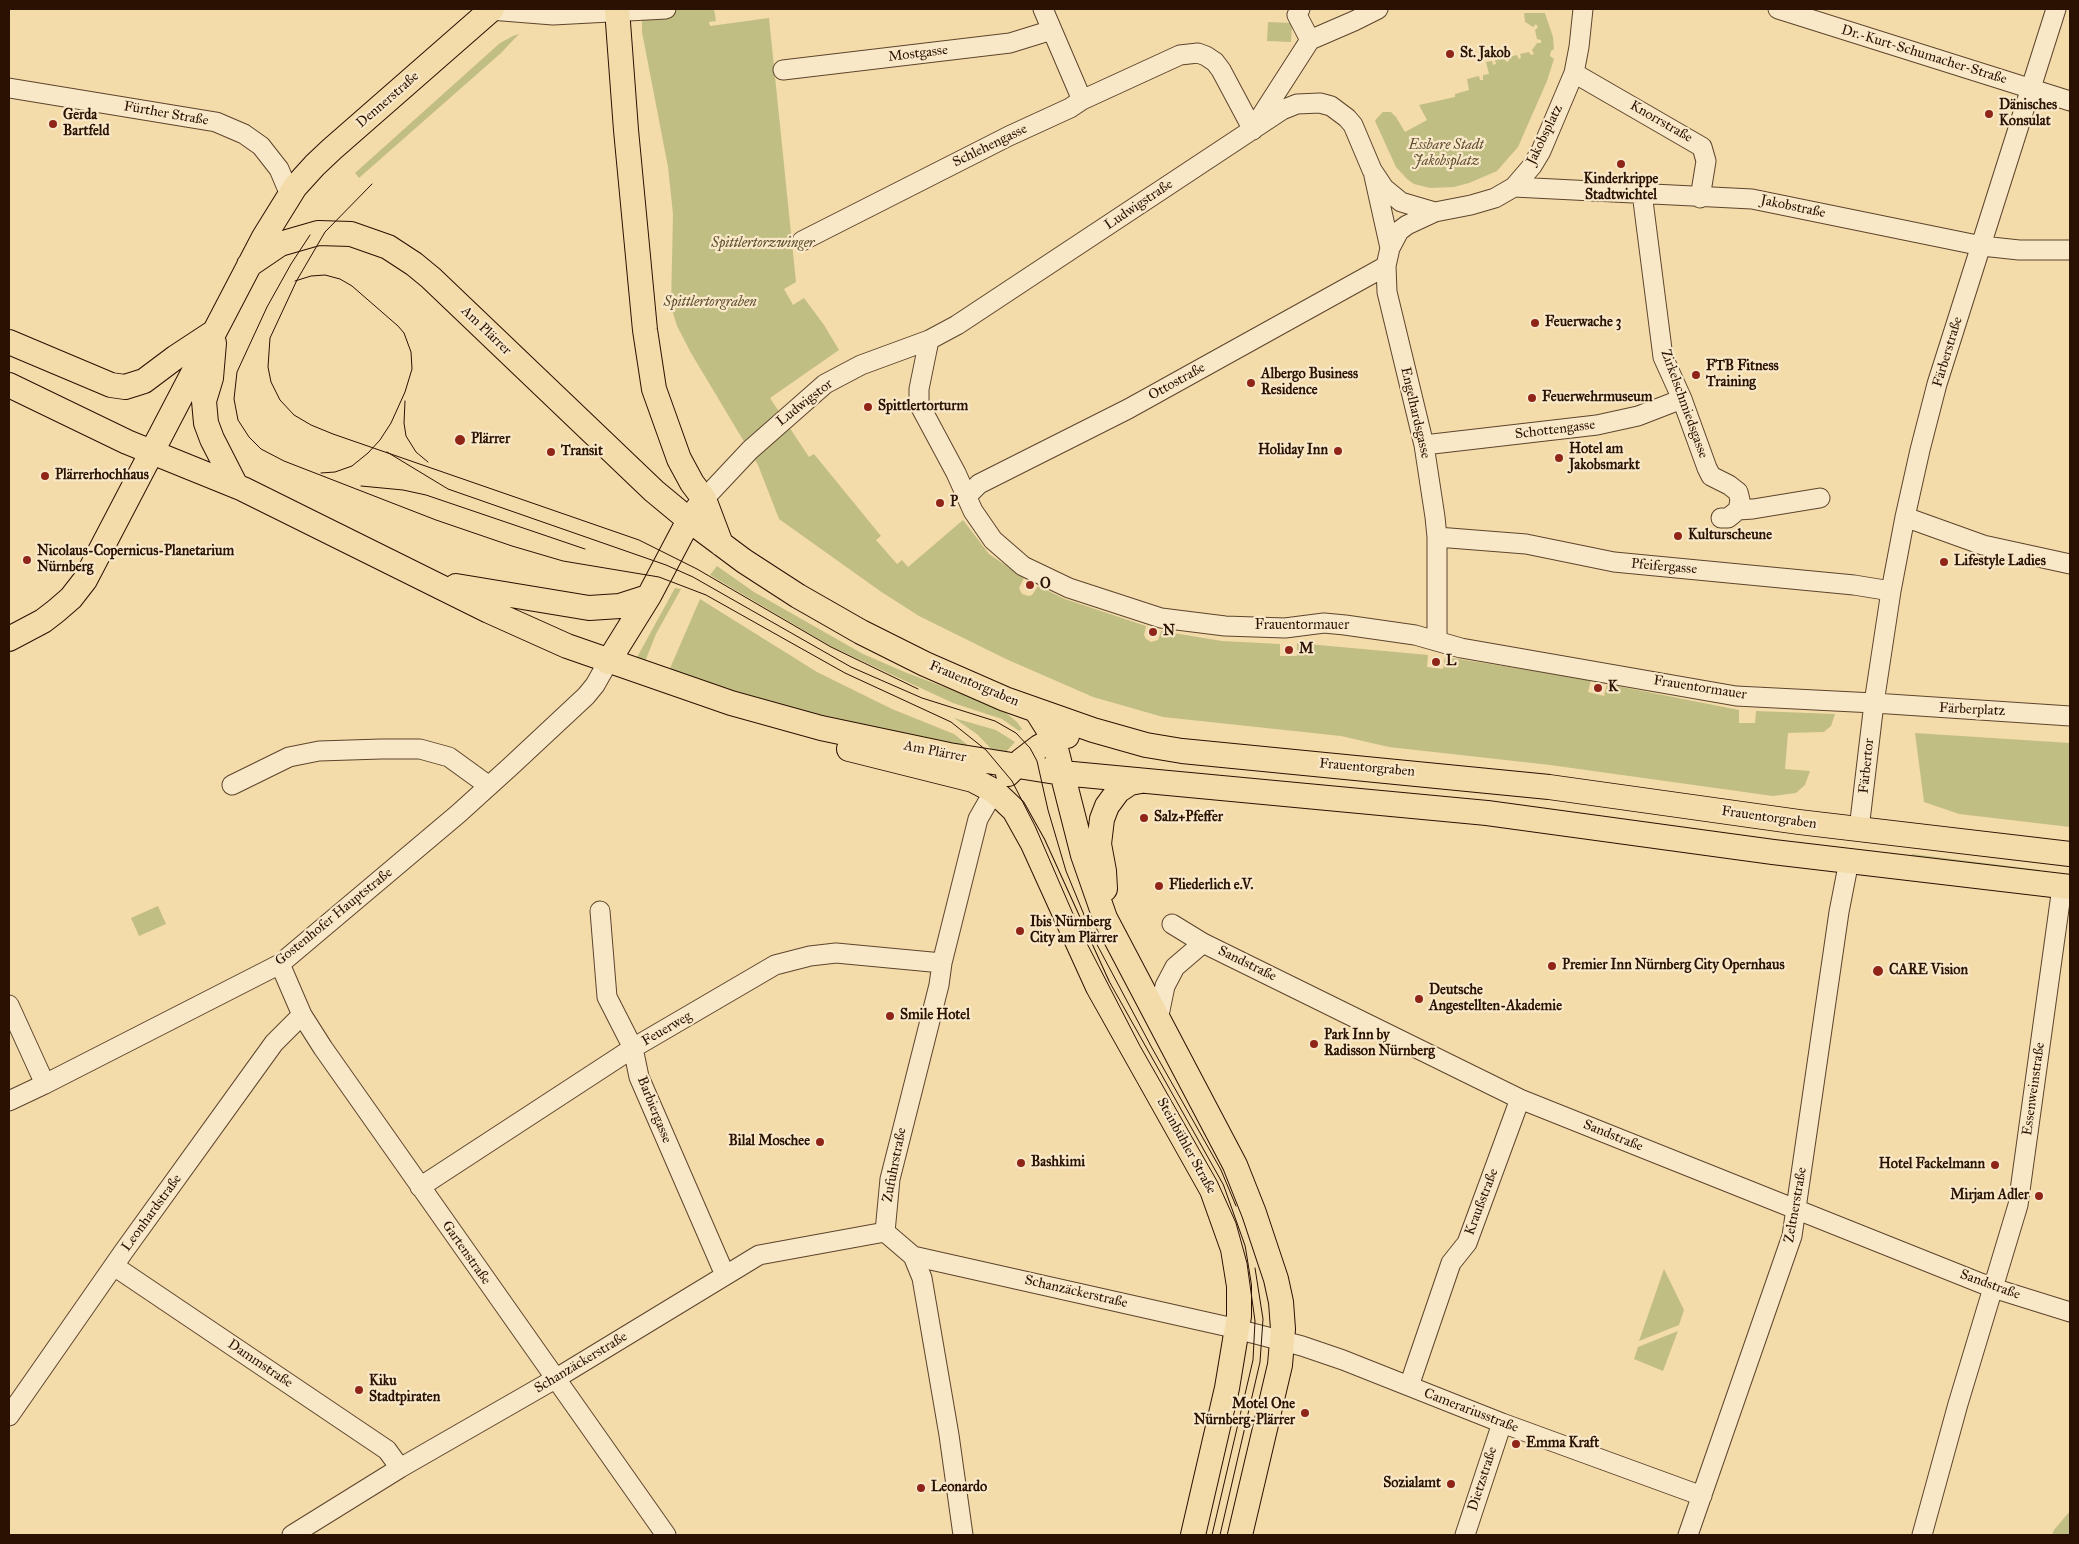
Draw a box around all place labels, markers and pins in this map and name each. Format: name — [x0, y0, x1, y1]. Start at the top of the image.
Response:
place label: St. Jakob — [1460, 46, 1510, 62]
marker: St. Jakob — [1444, 48, 1456, 60]
place label: Dänisches Konsulat — [1999, 98, 2057, 130]
place label: Gerda Bartfeld — [63, 108, 110, 140]
marker: Dänisches Konsulat — [1983, 108, 1995, 120]
marker: Gerda Bartfeld — [47, 118, 59, 130]
marker: Kinderkrippe Stadtwichtel — [1615, 158, 1627, 170]
place label: Kinderkrippe Stadtwichtel — [1584, 172, 1658, 204]
place label: Feuerwache 3 — [1545, 315, 1621, 331]
marker: Feuerwache 3 — [1529, 317, 1541, 329]
place label: FTB Fitness Training — [1706, 359, 1779, 392]
place label: Albergo Business Residence — [1261, 367, 1358, 400]
marker: FTB Fitness Training — [1690, 369, 1702, 381]
marker: Albergo Business Residence — [1245, 377, 1257, 389]
place label: Feuerwehrmuseum — [1542, 390, 1652, 406]
marker: Feuerwehrmuseum — [1526, 392, 1538, 404]
place label: Spittlertorturm — [878, 399, 968, 415]
marker: Spittlertorturm — [862, 401, 874, 413]
place label: Plärrer — [471, 432, 510, 448]
marker: Plärrer — [453, 433, 467, 447]
place label: Hotel am Jakobsmarkt — [1569, 442, 1640, 474]
place label: Holiday Inn — [1258, 443, 1328, 459]
place label: Transit — [561, 444, 603, 460]
marker: Holiday Inn — [1332, 445, 1344, 457]
marker: Transit — [545, 446, 557, 458]
marker: Hotel am Jakobsmarkt — [1553, 452, 1565, 464]
place label: Plärrerhochhaus — [55, 468, 149, 484]
marker: Plärrerhochhaus — [39, 470, 51, 482]
place label: P — [950, 495, 958, 511]
marker: P — [934, 497, 946, 509]
place label: Kulturscheune — [1688, 528, 1772, 544]
marker: Kulturscheune — [1672, 530, 1684, 542]
place label: Nicolaus-Copernicus-Planetarium Nürnberg — [37, 544, 234, 576]
marker: Nicolaus-Copernicus-Planetarium Nürnberg — [21, 554, 33, 566]
place label: Lifestyle Ladies — [1954, 554, 2046, 570]
marker: Lifestyle Ladies — [1938, 556, 1950, 568]
place label: O — [1040, 577, 1051, 593]
marker: O — [1024, 579, 1036, 591]
place label: N — [1163, 624, 1175, 640]
marker: N — [1147, 626, 1159, 638]
place label: M — [1299, 642, 1313, 658]
marker: M — [1283, 644, 1295, 656]
place label: L — [1446, 654, 1456, 670]
marker: L — [1430, 656, 1442, 668]
place label: K — [1608, 680, 1618, 696]
marker: K — [1592, 682, 1604, 694]
place label: Salz+Pfeffer — [1154, 810, 1223, 826]
marker: Salz+Pfeffer — [1138, 812, 1150, 824]
place label: Fliederlich e.V. — [1169, 878, 1253, 894]
marker: Fliederlich e.V. — [1153, 880, 1165, 892]
place label: Ibis Nürnberg City am Plärrer — [1030, 915, 1118, 948]
marker: Ibis Nürnberg City am Plärrer — [1014, 925, 1026, 937]
place label: Premier Inn Nürnberg City Opernhaus — [1562, 958, 1784, 974]
marker: Premier Inn Nürnberg City Opernhaus — [1546, 960, 1558, 972]
place label: CARE Vision — [1889, 963, 1968, 979]
marker: CARE Vision — [1871, 964, 1885, 978]
place label: Deutsche Angestellten-Akademie — [1429, 983, 1562, 1016]
marker: Deutsche Angestellten-Akademie — [1413, 993, 1425, 1005]
place label: Smile Hotel — [900, 1008, 970, 1024]
marker: Smile Hotel — [884, 1010, 896, 1022]
place label: Park Inn by Radisson Nürnberg — [1324, 1028, 1435, 1060]
marker: Park Inn by Radisson Nürnberg — [1308, 1038, 1320, 1050]
place label: Bilal Moschee — [729, 1134, 810, 1150]
marker: Bilal Moschee — [814, 1136, 826, 1148]
place label: Bashkimi — [1031, 1155, 1085, 1171]
marker: Bashkimi — [1015, 1157, 1027, 1169]
place label: Hotel Fackelmann — [1879, 1157, 1985, 1173]
marker: Hotel Fackelmann — [1989, 1159, 2001, 1171]
place label: Mirjam Adler — [1950, 1188, 2029, 1204]
marker: Mirjam Adler — [2033, 1190, 2045, 1202]
place label: Kiku Stadtpiraten — [369, 1374, 440, 1406]
marker: Kiku Stadtpiraten — [353, 1384, 365, 1396]
place label: Motel One Nürnberg-Plärrer — [1194, 1397, 1295, 1430]
marker: Motel One Nürnberg-Plärrer — [1299, 1407, 1311, 1419]
place label: Emma Kraft — [1526, 1436, 1599, 1452]
marker: Emma Kraft — [1510, 1438, 1522, 1450]
place label: Sozialamt — [1383, 1476, 1441, 1492]
marker: Sozialamt — [1445, 1478, 1457, 1490]
place label: Leonardo — [931, 1480, 987, 1496]
marker: Leonardo — [915, 1482, 927, 1494]

